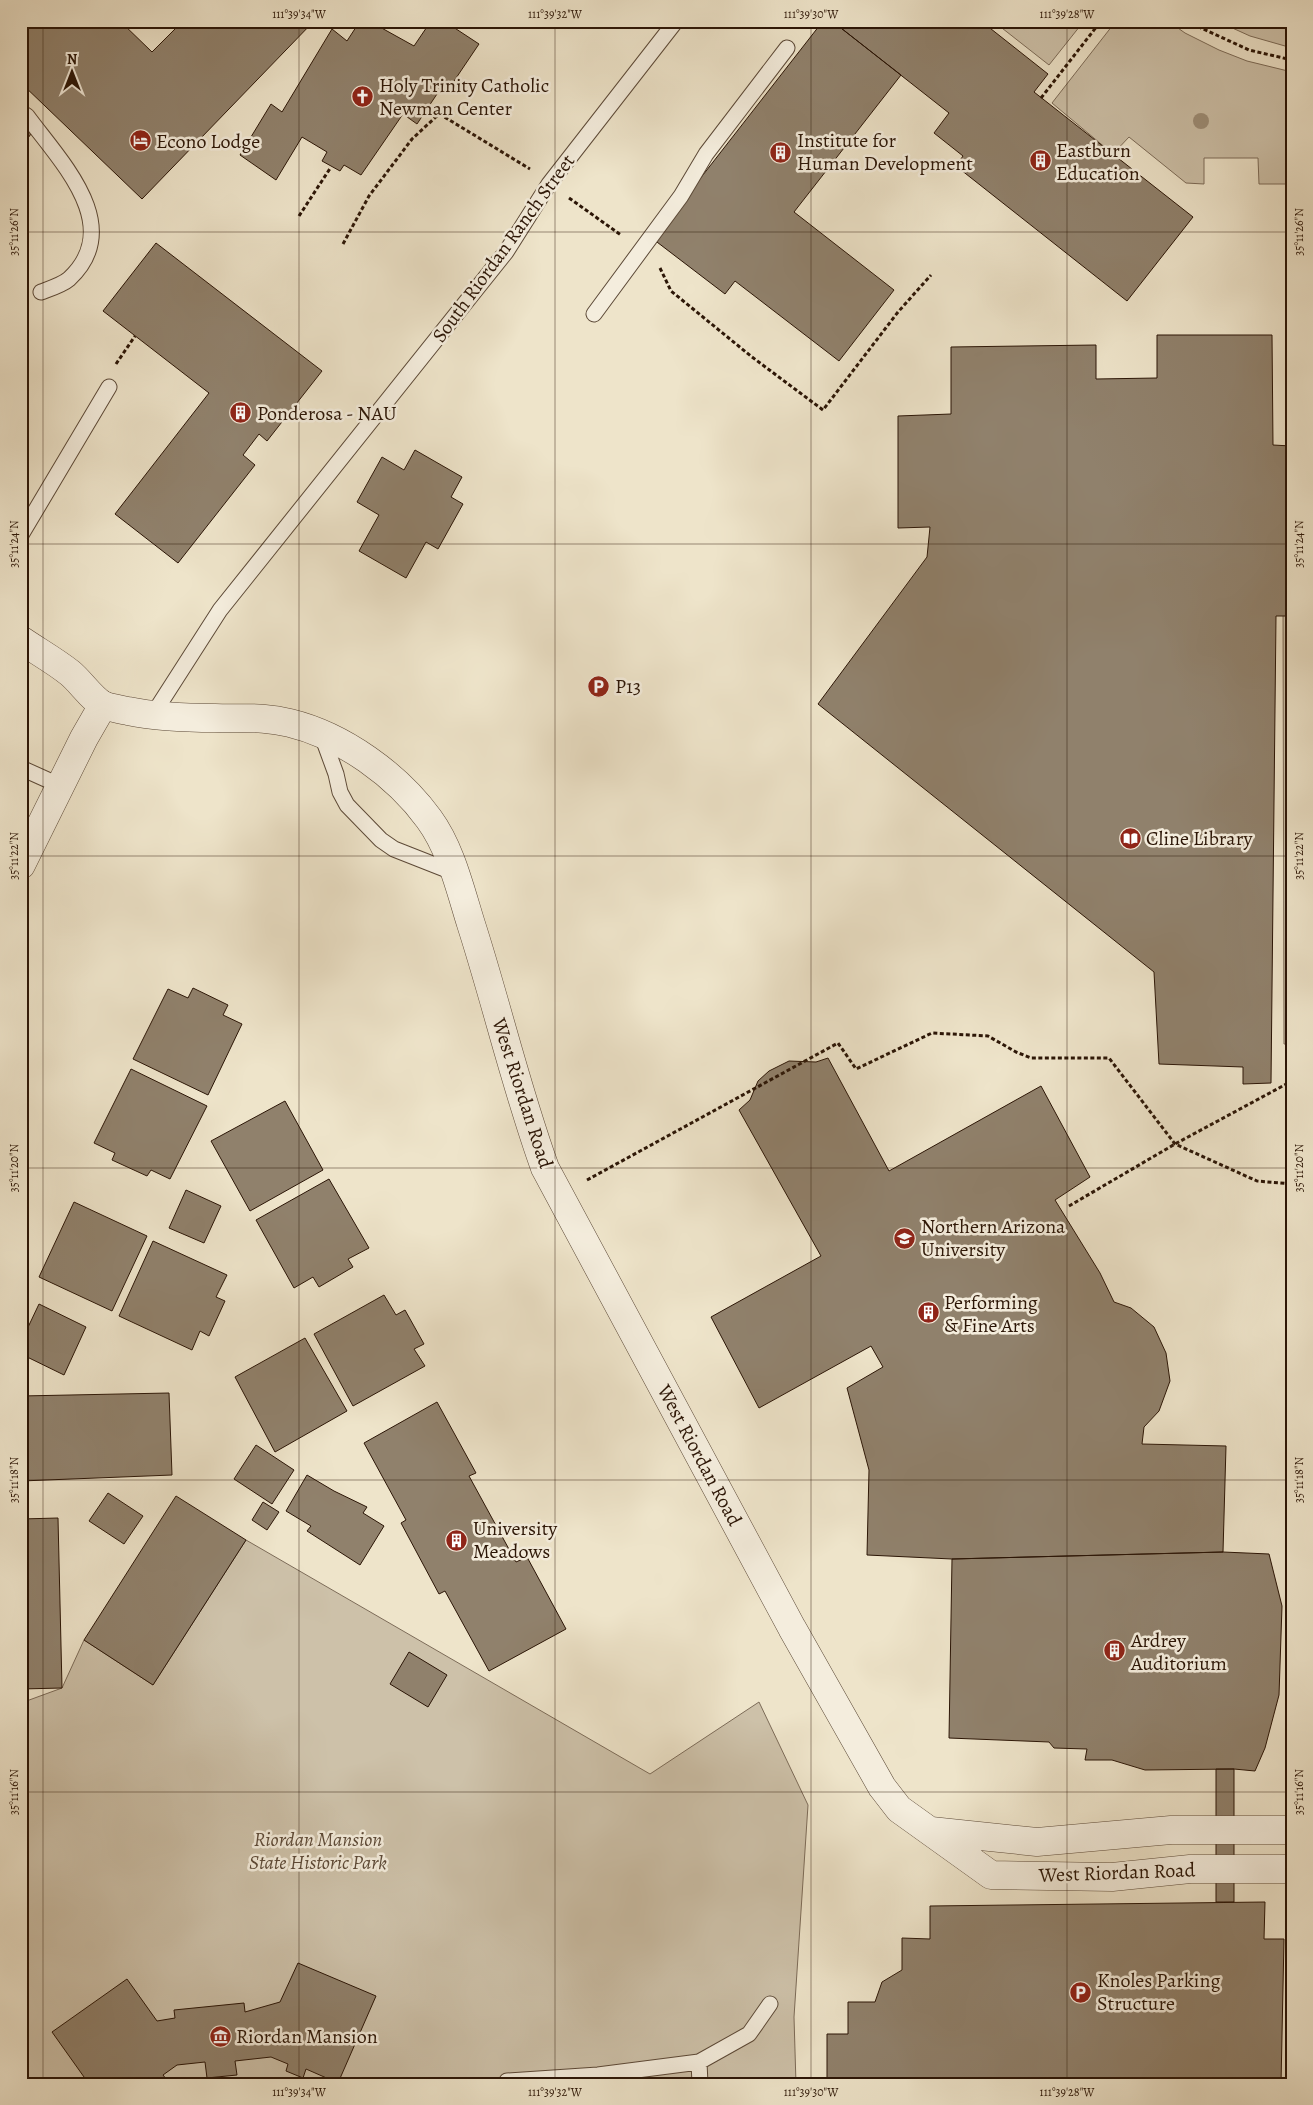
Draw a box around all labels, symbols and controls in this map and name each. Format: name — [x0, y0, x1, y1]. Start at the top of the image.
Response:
text: 111°39'34"W — [272, 6, 327, 22]
text: 111°39'32"W — [528, 6, 583, 22]
text: 111°39'30"W — [784, 6, 839, 22]
text: 111°39'28"W — [1040, 6, 1095, 22]
north arrow — [48, 48, 98, 98]
text: N — [67, 50, 77, 69]
place label: Holy Trinity Catholic Newman Center — [379, 72, 549, 122]
church icon: Holy Trinity Catholic Newman Center — [351, 85, 375, 109]
place label: Institute for Human Development — [797, 127, 973, 177]
place label: Econo Lodge — [156, 128, 260, 155]
hotel icon: Econo Lodge — [128, 129, 152, 153]
place label: Eastburn Education — [1056, 137, 1140, 187]
building icon: Institute for Human Development — [769, 140, 793, 164]
street label: South Riordan Ranch Street — [426, 148, 581, 348]
building icon: Eastburn Education — [1028, 149, 1052, 173]
text: 35°11'26"N — [6, 208, 22, 256]
text: 35°11'26"N — [1291, 208, 1307, 256]
place label: Ponderosa - NAU — [257, 400, 397, 427]
building icon: Ponderosa - NAU — [229, 401, 253, 425]
text: 35°11'24"N — [6, 520, 22, 568]
text: 35°11'24"N — [1291, 520, 1307, 568]
place label: P13 — [615, 673, 641, 700]
parking icon: P13 — [587, 674, 611, 698]
place label: Cline Library — [1146, 825, 1254, 852]
library icon: Cline Library — [1118, 826, 1142, 850]
text: 35°11'22"N — [6, 832, 22, 880]
text: 35°11'22"N — [1291, 832, 1307, 880]
street label: West Riordan Road — [485, 1014, 560, 1172]
text: 35°11'20"N — [6, 1143, 22, 1192]
text: 35°11'20"N — [1291, 1143, 1307, 1192]
place label: Northern Arizona University — [921, 1213, 1066, 1263]
school or university icon: Northern Arizona University — [893, 1226, 917, 1250]
place label: Performing & Fine Arts — [944, 1289, 1038, 1339]
building icon: Performing & Fine Arts — [916, 1301, 940, 1325]
street label: West Riordan Road — [650, 1379, 748, 1531]
text: 35°11'18"N — [6, 1457, 22, 1503]
text: 35°11'18"N — [1291, 1457, 1307, 1503]
place label: University Meadows — [473, 1515, 558, 1565]
building icon: University Meadows — [445, 1528, 469, 1552]
place label: Ardrey Auditorium — [1130, 1627, 1227, 1677]
building icon: Ardrey Auditorium — [1103, 1639, 1127, 1663]
text: 35°11'16"N — [6, 1769, 22, 1815]
text: 35°11'16"N — [1291, 1769, 1307, 1815]
park label: Riordan Mansion State Historic Park — [249, 1826, 387, 1876]
street label: West Riordan Road — [1037, 1856, 1196, 1889]
place label: Knoles Parking Structure — [1097, 1967, 1220, 2017]
parking icon: Knoles Parking Structure — [1069, 1980, 1093, 2004]
place label: Riordan Mansion — [236, 2023, 378, 2050]
museum icon: Riordan Mansion — [208, 2024, 232, 2048]
text: 111°39'34"W — [272, 2084, 327, 2100]
text: 111°39'32"W — [528, 2084, 583, 2100]
text: 111°39'30"W — [784, 2084, 839, 2100]
text: 111°39'28"W — [1040, 2084, 1095, 2100]

